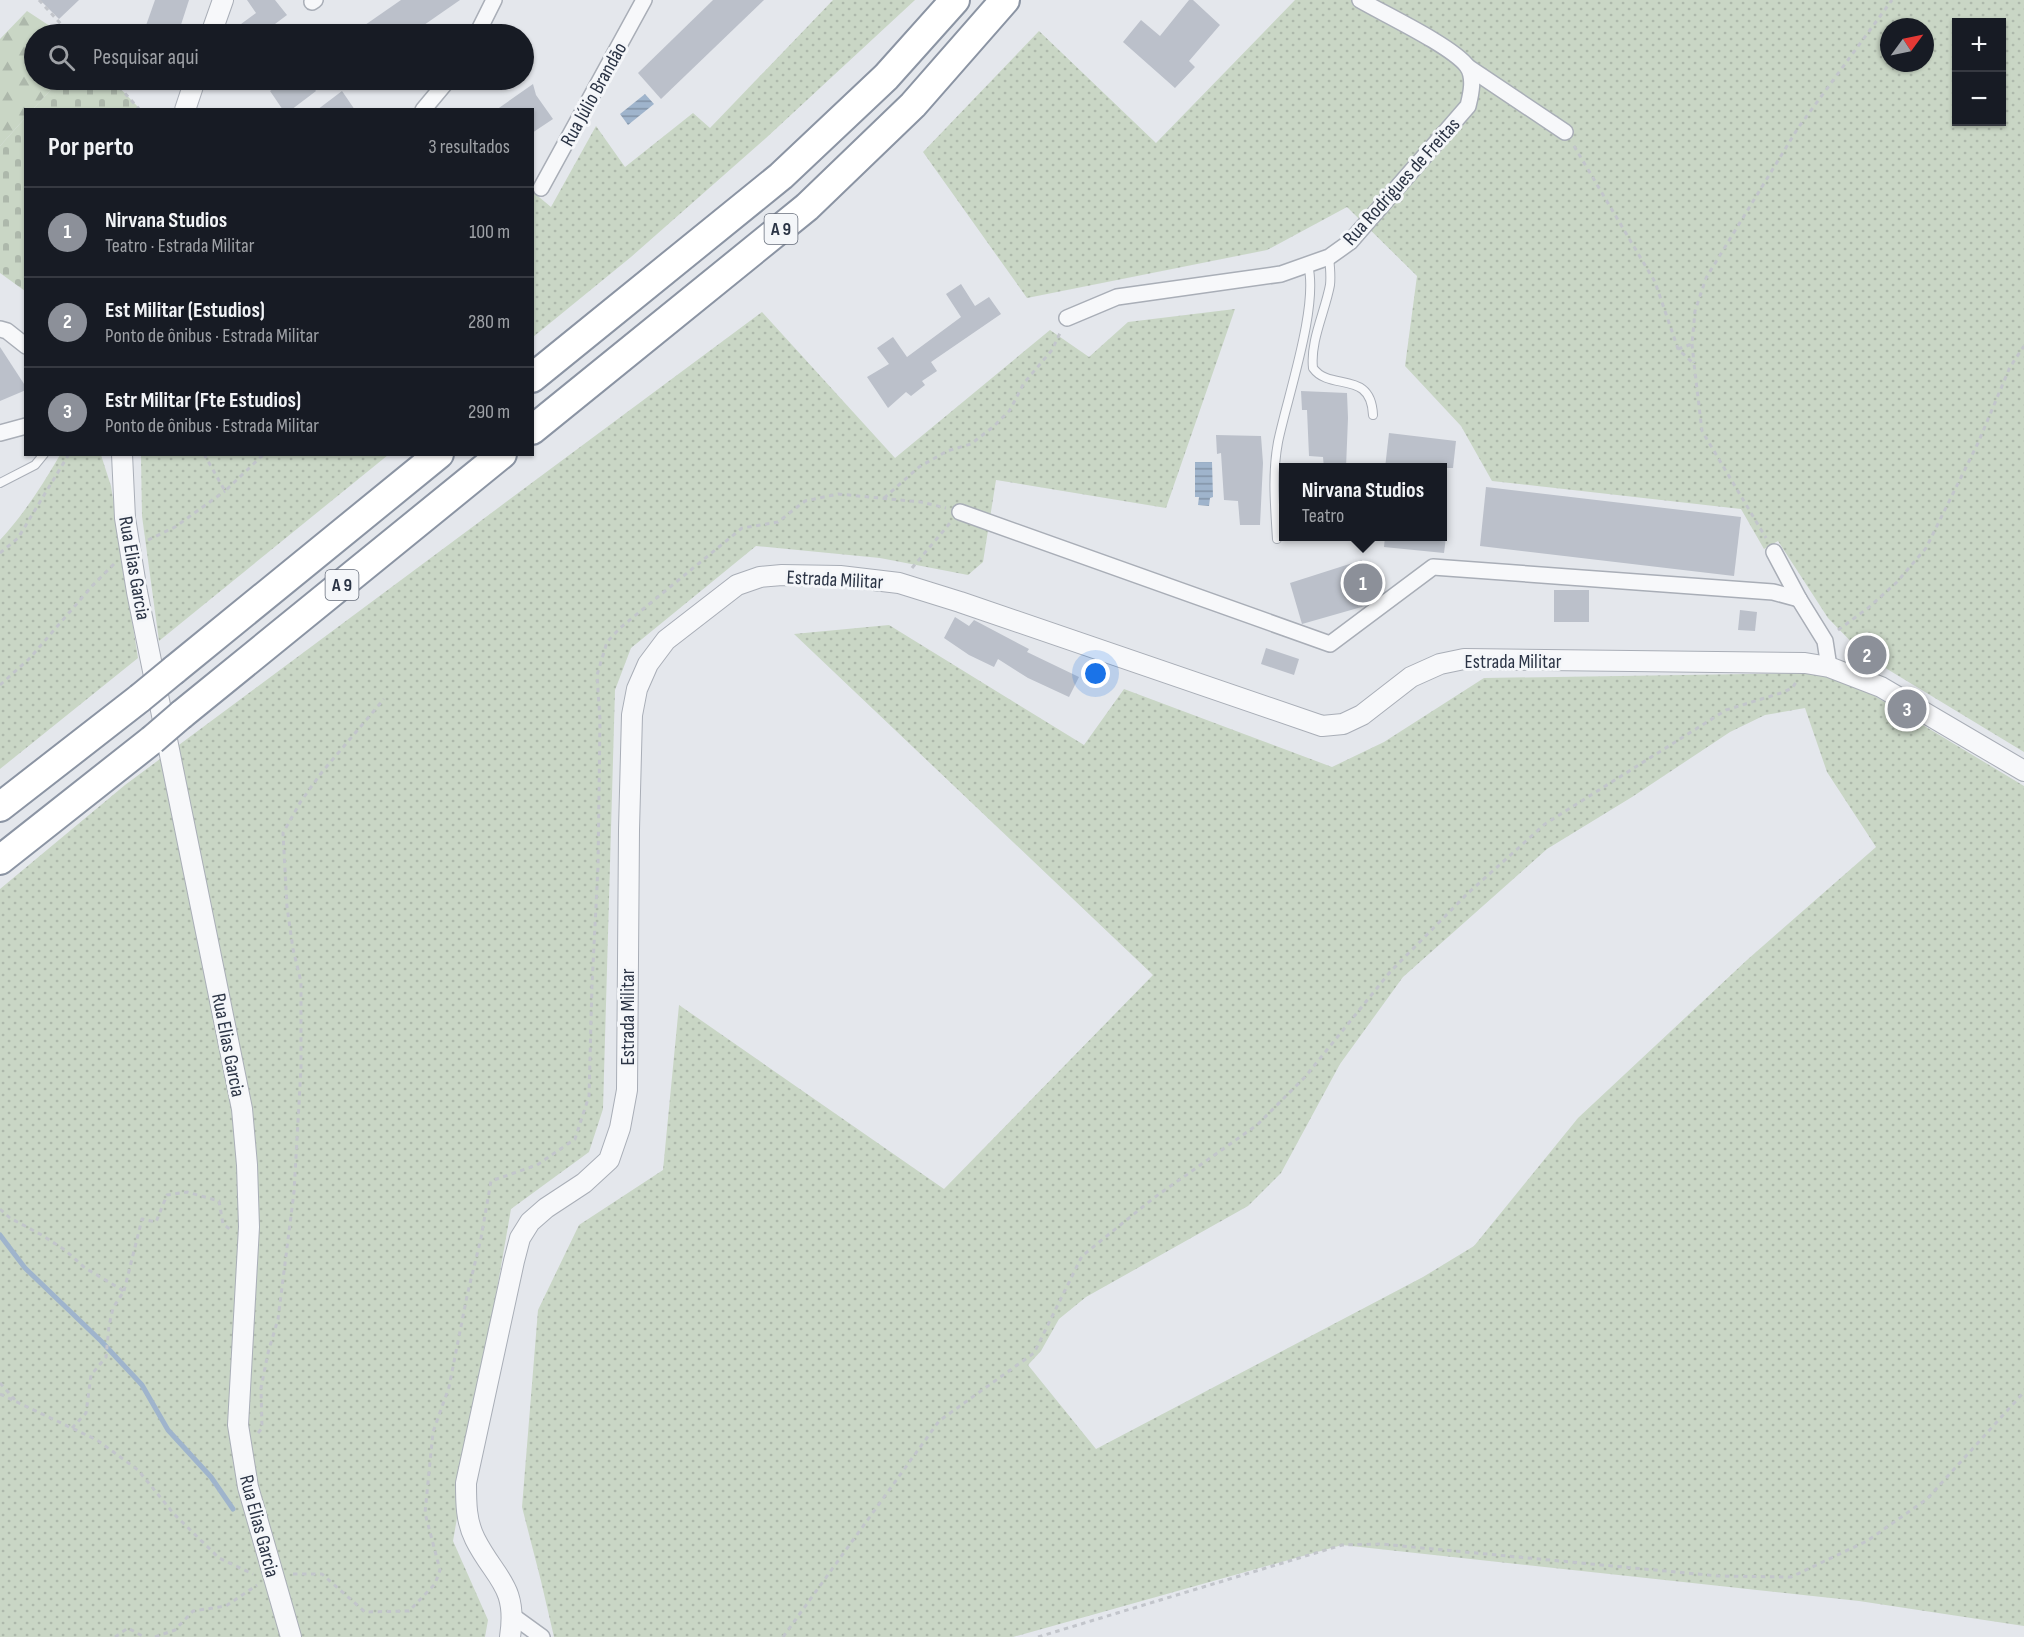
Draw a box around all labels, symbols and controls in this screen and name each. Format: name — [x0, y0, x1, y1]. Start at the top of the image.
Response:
north arrow — [1880, 18, 1934, 72]
map controls — [1952, 18, 2006, 126]
button: + — [1952, 18, 2006, 72]
search box — [24, 24, 534, 90]
street label: Rua Júlio Brandão — [555, 38, 632, 151]
icon: search — [45, 41, 78, 74]
text: Pesquisar aqui — [93, 44, 198, 71]
button: − — [1952, 72, 2006, 126]
street label: Rua Rodrigues de Freitas — [1338, 113, 1465, 250]
text: Por perto — [48, 132, 134, 163]
text: 3 resultados — [428, 135, 510, 159]
text: Nirvana Studios — [105, 207, 227, 234]
road number: A 9 — [764, 214, 798, 244]
text: 1 — [64, 220, 71, 244]
text: 100 m — [469, 220, 510, 244]
text: Teatro · Estrada Militar — [105, 234, 254, 258]
text: Est Militar (Estudios) — [105, 297, 265, 324]
text: 2 — [63, 310, 72, 334]
text: 280 m — [468, 310, 510, 334]
text: Ponto de ônibus · Estrada Militar — [105, 324, 319, 348]
text: Estr Militar (Fte Estudios) — [105, 387, 301, 414]
text: 3 — [63, 400, 72, 424]
text: 290 m — [468, 400, 510, 424]
text: Ponto de ônibus · Estrada Militar — [105, 414, 319, 438]
popup — [1279, 463, 1447, 541]
text: Nirvana Studios — [1302, 477, 1424, 504]
text: Teatro — [1302, 504, 1344, 528]
street label: Rua Elias Garcia — [113, 514, 155, 622]
pin: 1 — [1344, 560, 1382, 606]
street label: Estrada Militar — [786, 565, 884, 595]
road number: A 9 — [326, 570, 358, 600]
pin: 2 — [1848, 632, 1886, 678]
street label: Estrada Militar — [1465, 650, 1562, 674]
your location — [1081, 659, 1110, 688]
pin: 3 — [1888, 686, 1926, 732]
street label: Estrada Militar — [616, 968, 640, 1065]
street label: Rua Elias Garcia — [206, 991, 250, 1099]
street label: Rua Elias Garcia — [234, 1472, 284, 1580]

